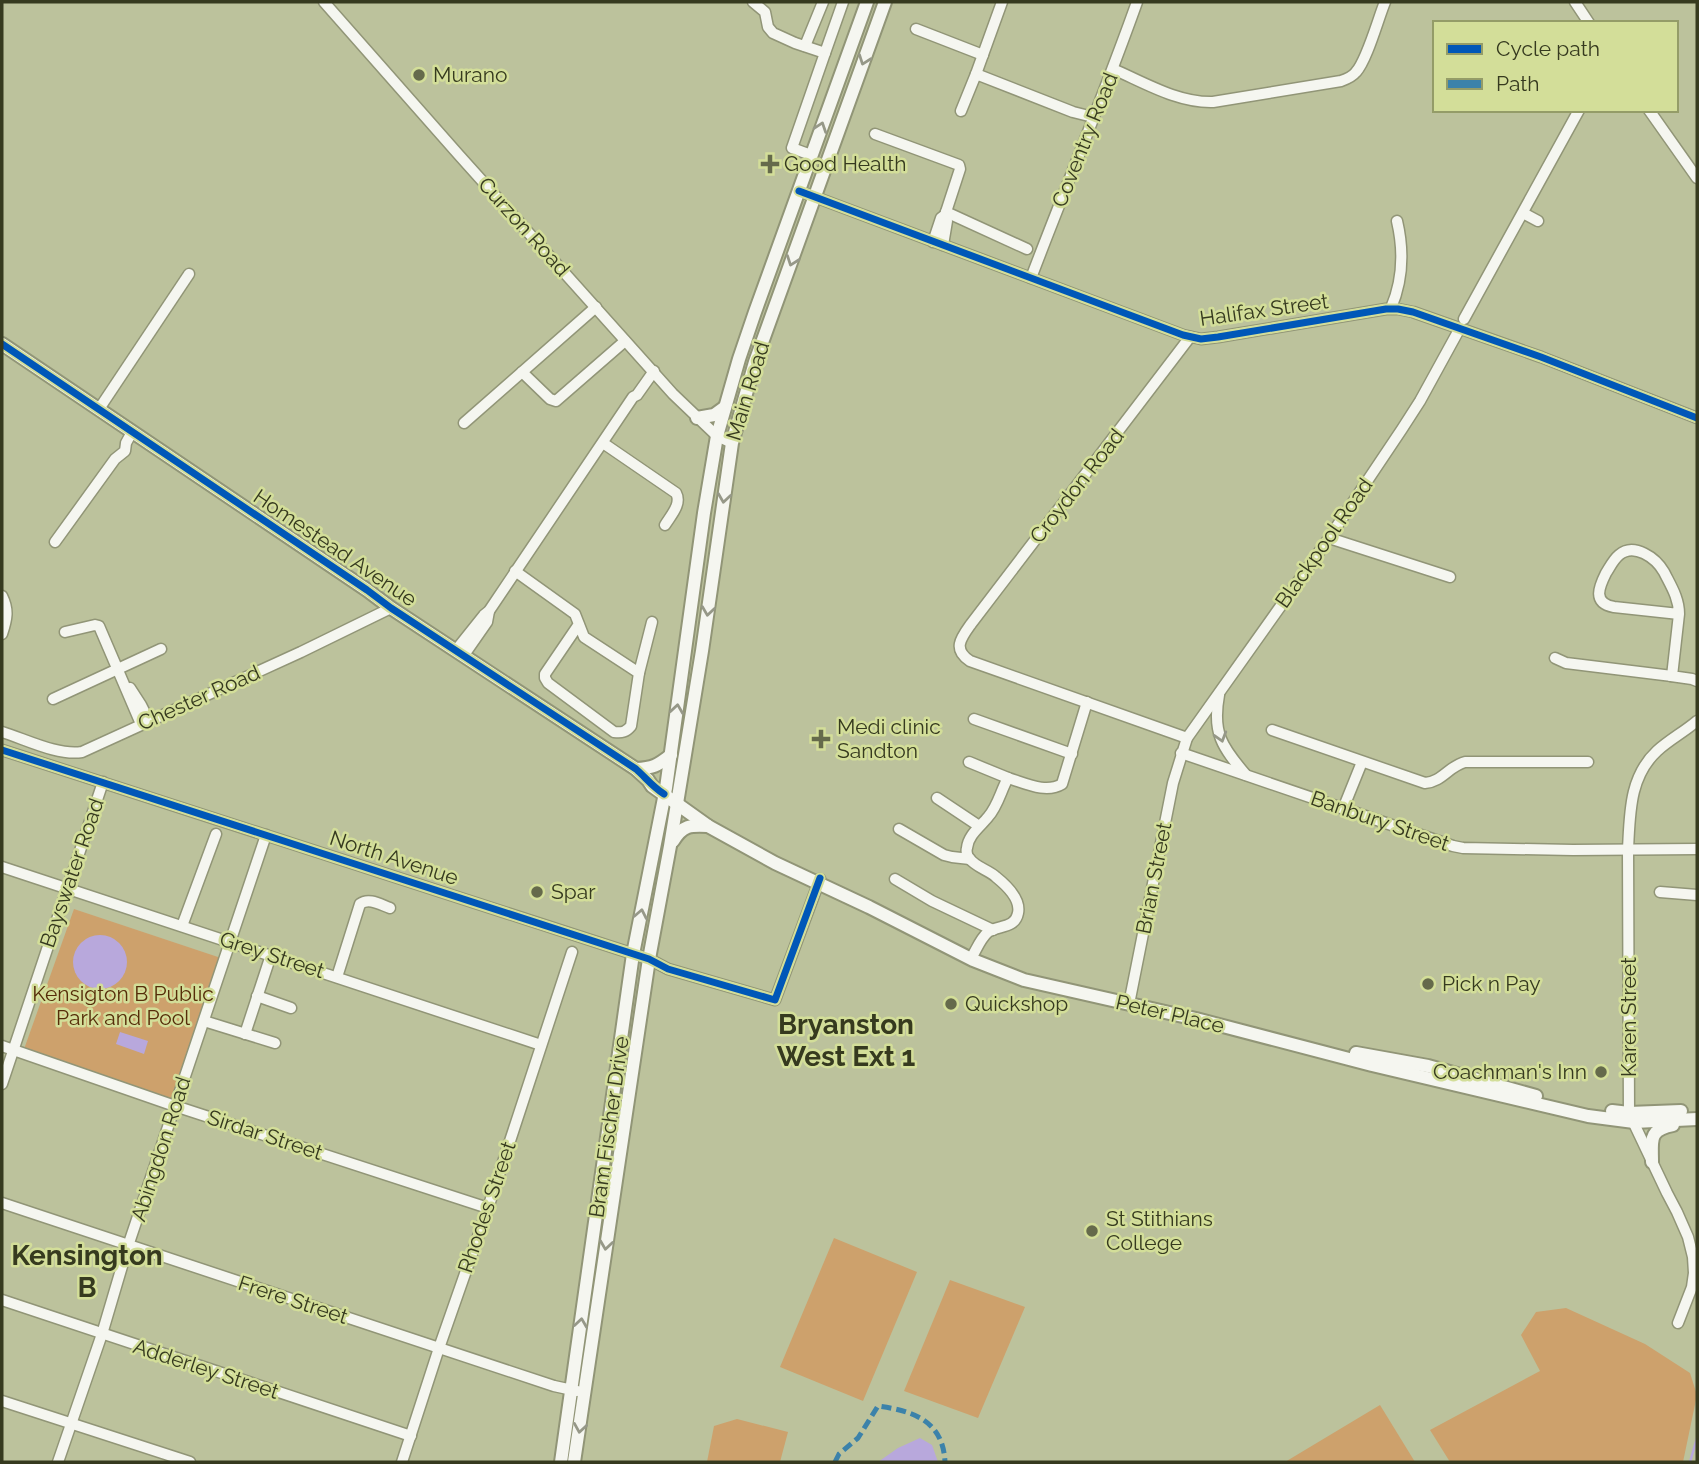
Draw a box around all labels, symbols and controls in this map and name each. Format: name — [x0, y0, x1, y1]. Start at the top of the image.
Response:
legend — [1433, 21, 1678, 112]
text: Cycle path — [1496, 36, 1600, 61]
one-way arrow — [858, 54, 872, 66]
place label: Murano — [433, 62, 507, 87]
marker: Murano — [411, 67, 427, 83]
street label: Coventry Road — [1046, 69, 1123, 211]
text: Path — [1496, 71, 1540, 96]
one-way arrow — [813, 121, 827, 133]
place label: Good Health — [784, 151, 907, 176]
marker: Good Health — [762, 156, 778, 172]
street label: Curzon Road — [473, 172, 575, 281]
one-way arrow — [786, 254, 800, 266]
street label: Halifax Street — [1198, 288, 1330, 331]
street label: Main Road — [721, 338, 774, 443]
street label: Croydon Road — [1024, 424, 1129, 548]
street label: Blackpool Road — [1270, 473, 1378, 612]
street label: Homestead Avenue — [249, 484, 422, 612]
one-way arrow — [716, 492, 731, 504]
one-way arrow — [701, 605, 716, 617]
street label: Chester Road — [134, 660, 264, 736]
one-way arrow — [669, 704, 684, 715]
place label: Medi clinic Sandton — [837, 714, 941, 763]
marker: Medi clinic Sandton — [811, 729, 831, 749]
one-way arrow — [1213, 730, 1227, 742]
street label: Banbury Street — [1308, 785, 1453, 856]
street label: Bayswater Road — [34, 795, 109, 951]
street label: Brian Street — [1130, 820, 1177, 936]
street label: North Avenue — [327, 825, 462, 890]
place label: Spar — [551, 879, 596, 904]
marker: Spar — [529, 884, 545, 900]
one-way arrow — [633, 908, 648, 920]
street label: Grey Street — [217, 926, 328, 983]
street label: Karen Street — [1616, 957, 1641, 1077]
place label: Pick n Pay — [1442, 971, 1541, 996]
marker: Pick n Pay — [1420, 976, 1436, 992]
park label: Kensigton B Public Park and Pool — [32, 981, 214, 1030]
street label: Peter Place — [1113, 989, 1227, 1038]
place label: Quickshop — [965, 991, 1068, 1016]
marker: Quickshop — [943, 996, 959, 1012]
district label: Bryanston West Ext 1 — [777, 1008, 915, 1073]
street label: Bram Fischer Drive — [583, 1035, 634, 1219]
place label: Coachman's Inn — [1433, 1059, 1587, 1084]
marker: Coachman's Inn — [1593, 1064, 1609, 1080]
street label: Abingdon Road — [125, 1073, 196, 1224]
street label: Sirdar Street — [205, 1104, 326, 1165]
street label: Rhodes Street — [452, 1138, 521, 1276]
place label: St Stithians College — [1106, 1206, 1213, 1255]
marker: St Stithians College — [1084, 1223, 1100, 1239]
district label: Kensington B — [11, 1239, 163, 1304]
one-way arrow — [599, 1239, 614, 1250]
street label: Frere Street — [235, 1270, 351, 1329]
one-way arrow — [574, 1317, 589, 1328]
street label: Adderley Street — [130, 1333, 282, 1404]
one-way arrow — [573, 1422, 588, 1434]

